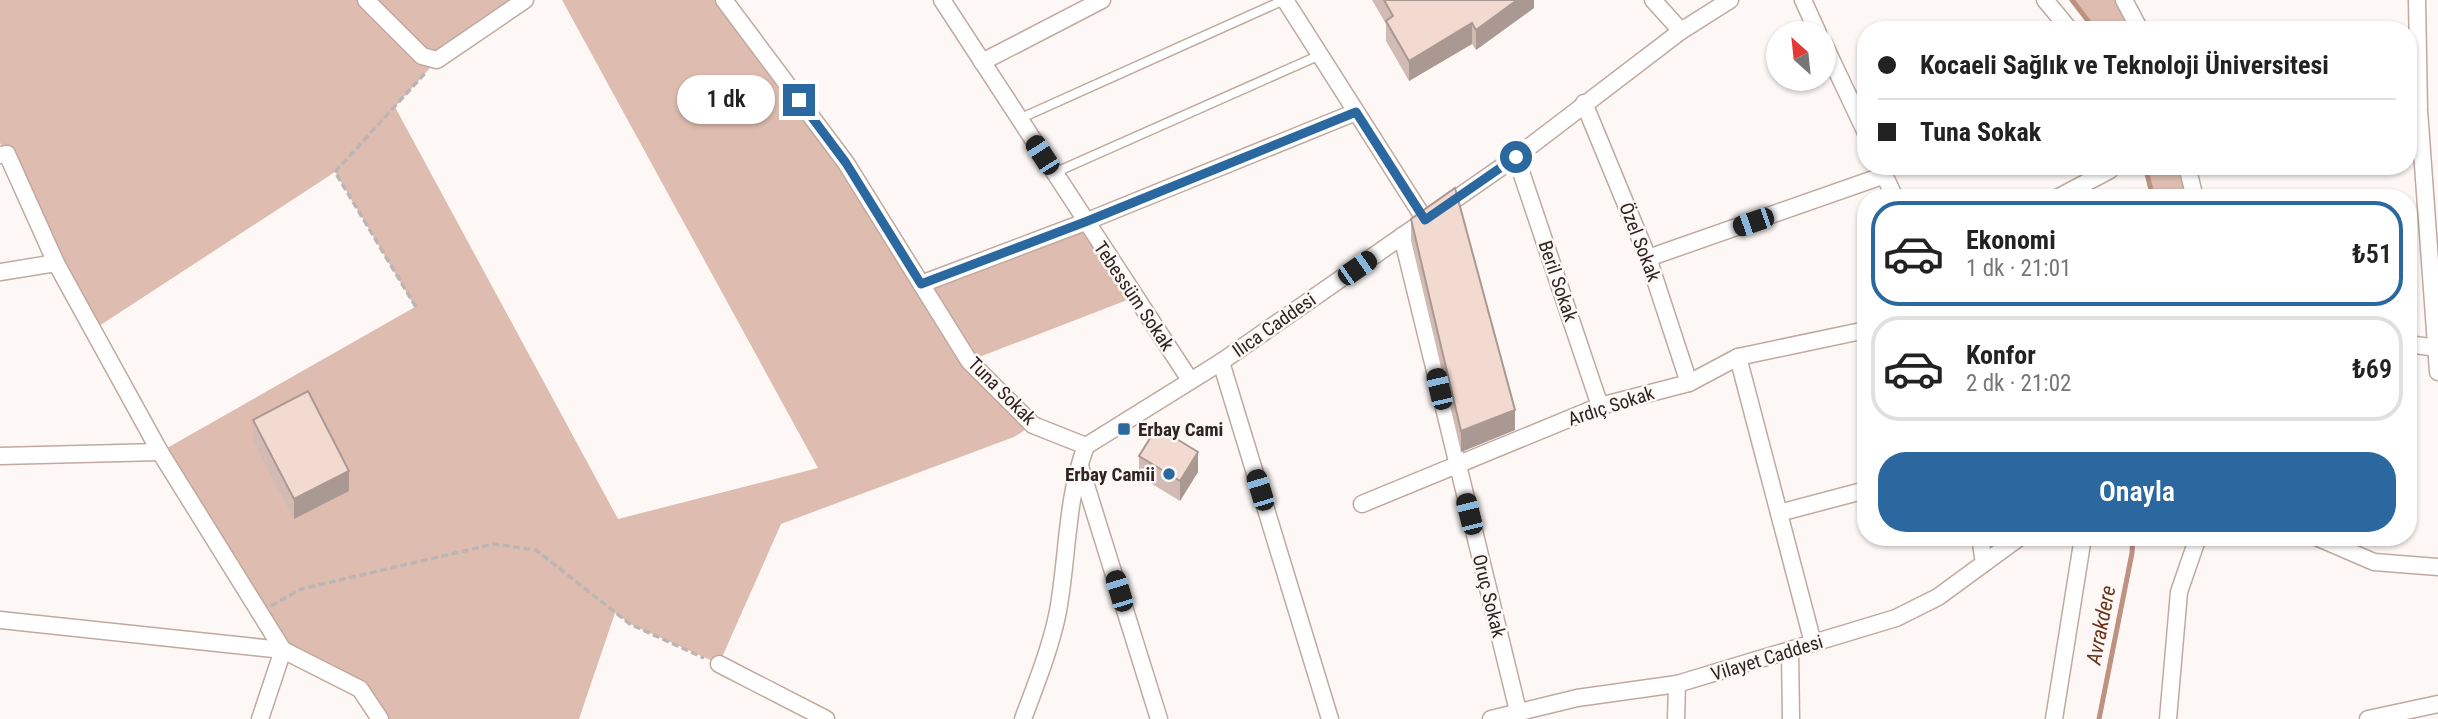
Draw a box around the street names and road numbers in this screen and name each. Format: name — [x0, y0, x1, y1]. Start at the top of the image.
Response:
street label: Özel Sokak — [1614, 199, 1666, 285]
street label: Tebessüm Sokak — [1089, 237, 1179, 355]
street label: Beril Sokak — [1533, 238, 1583, 325]
street label: Ilıca Caddesi — [1228, 288, 1320, 362]
street label: Tuna Sokak — [963, 352, 1041, 430]
street label: Ardıç Sokak — [1565, 381, 1657, 431]
street label: Oruç Sokak — [1468, 552, 1511, 641]
street label: Vilayet Caddesi — [1708, 630, 1826, 686]

